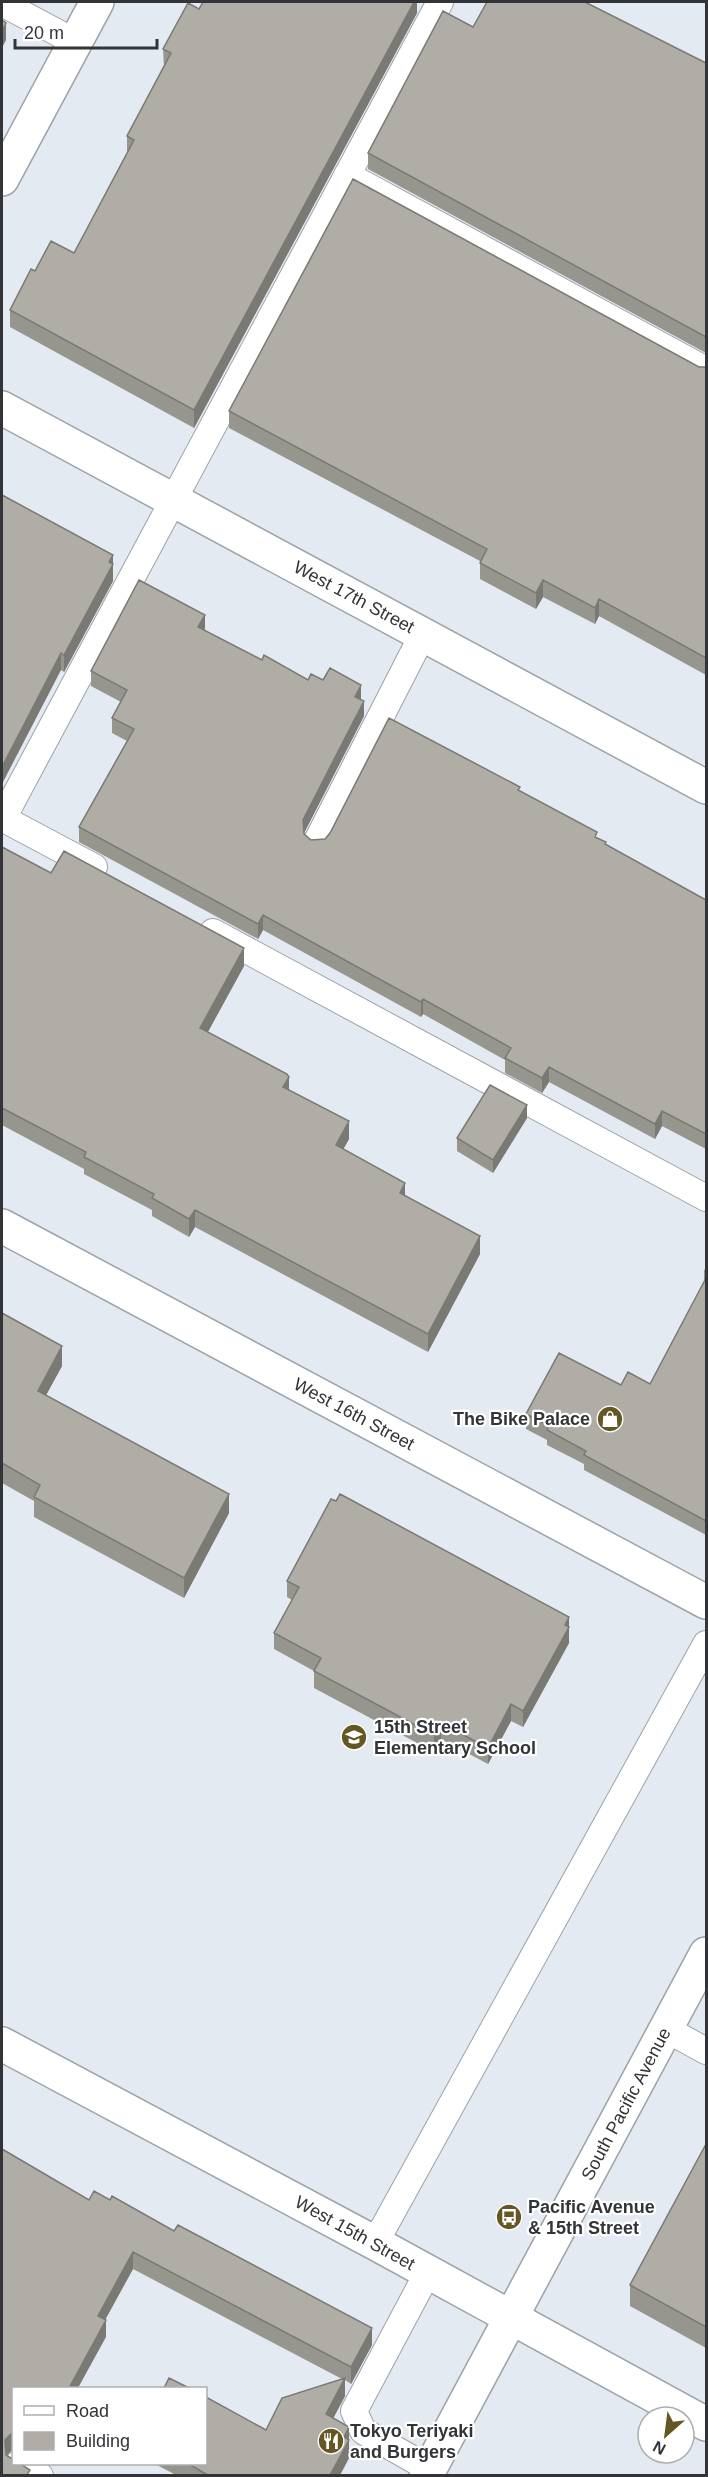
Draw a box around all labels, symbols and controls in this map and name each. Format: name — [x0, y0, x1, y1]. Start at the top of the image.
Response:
scale bar — [15, 12, 158, 50]
text: 20 m — [24, 23, 64, 43]
street label: West 17th Street — [290, 557, 418, 637]
street label: West 16th Street — [290, 1374, 418, 1454]
shop icon: The Bike Palace — [595, 1404, 625, 1434]
place label: The Bike Palace — [453, 1409, 590, 1429]
place label: 15th Street Elementary School — [374, 1717, 536, 1758]
school or university icon: 15th Street Elementary School — [339, 1722, 369, 1752]
street label: South Pacific Avenue — [577, 2024, 675, 2184]
street label: West 15th Street — [292, 2192, 418, 2274]
place label: Pacific Avenue & 15th Street — [528, 2197, 655, 2238]
bus stop icon: Pacific Avenue & 15th Street — [494, 2202, 524, 2232]
legend — [12, 2387, 207, 2465]
text: Road — [66, 2401, 109, 2421]
north arrow — [636, 2405, 696, 2465]
place label: Tokyo Teriyaki and Burgers — [350, 2421, 473, 2462]
restaurant icon: Tokyo Teriyaki and Burgers — [316, 2426, 346, 2456]
text: Building — [66, 2431, 130, 2451]
text: N — [650, 2438, 668, 2458]

